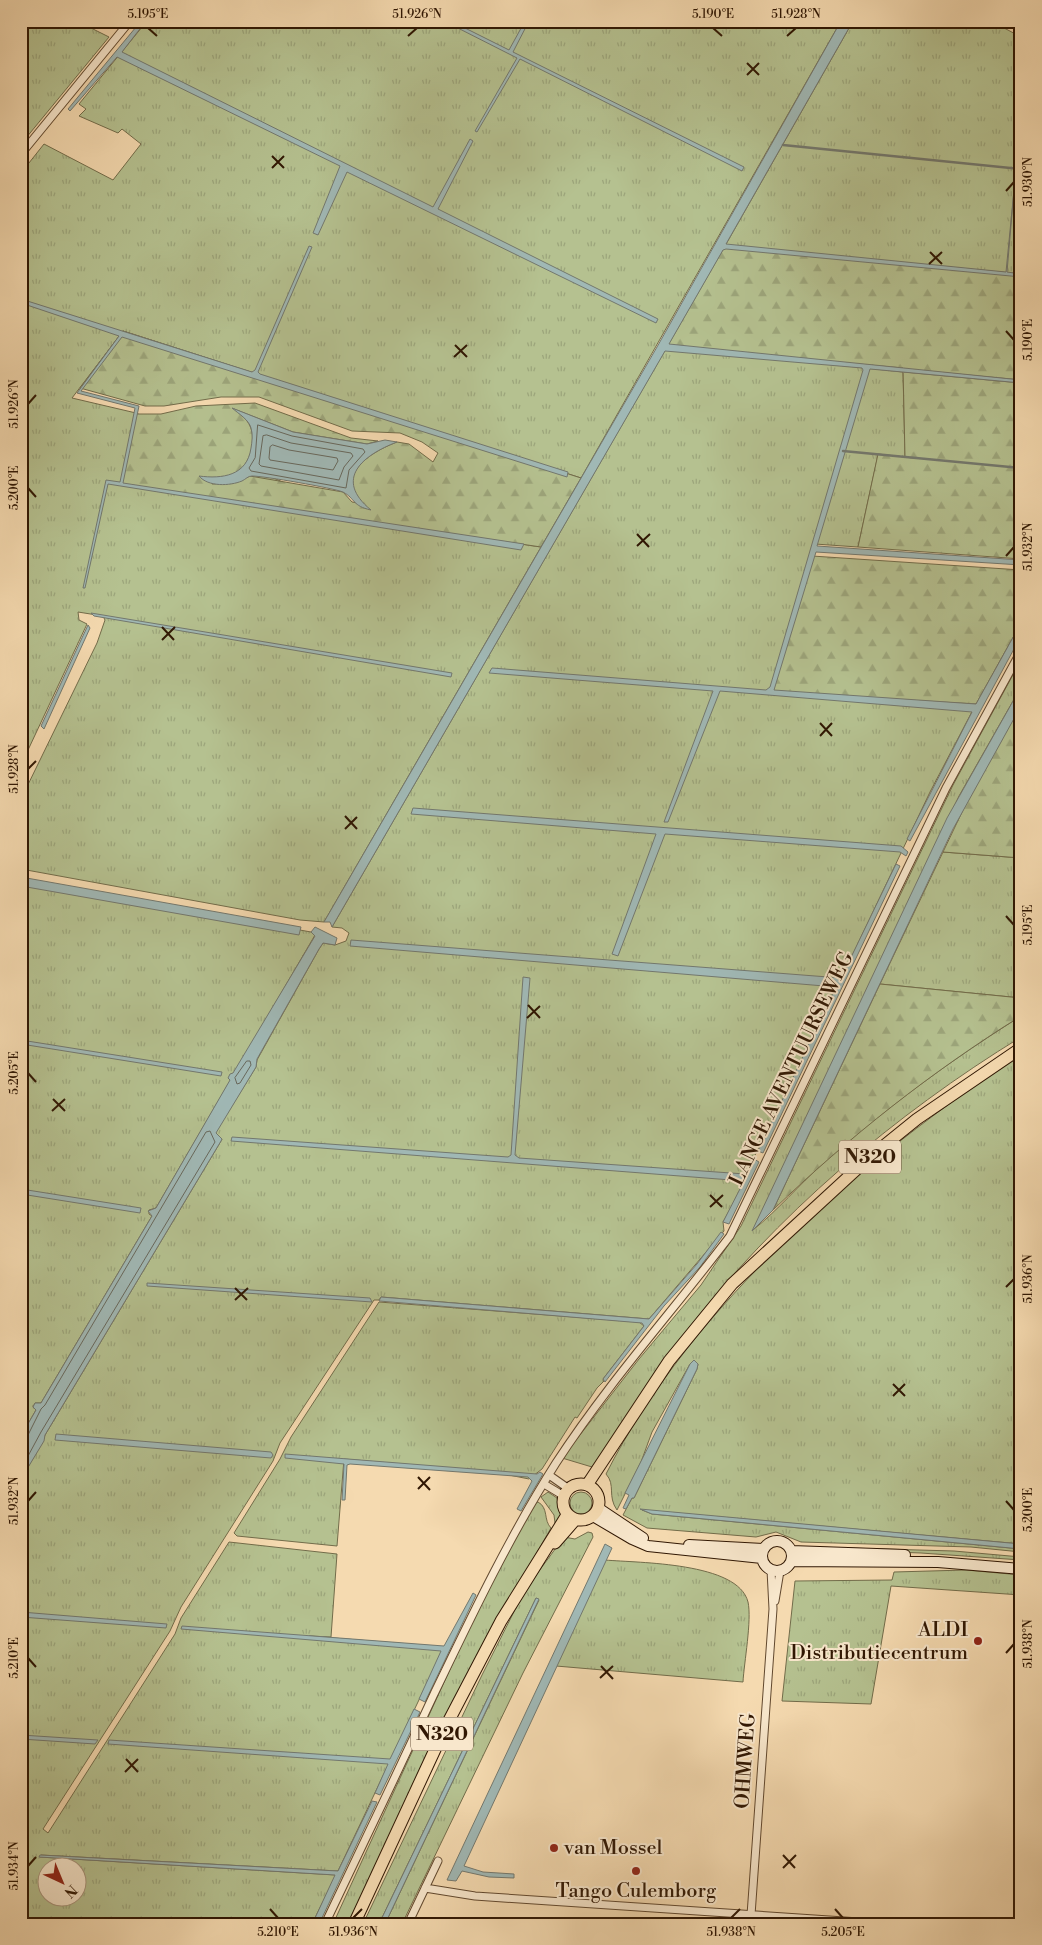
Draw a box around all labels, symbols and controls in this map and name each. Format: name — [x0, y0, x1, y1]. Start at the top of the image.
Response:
text: 5.195°E — [128, 7, 168, 22]
text: 51.926°N — [392, 7, 442, 22]
text: 5.190°E — [692, 7, 734, 22]
text: 51.928°N — [771, 7, 821, 22]
text: 51.930°N — [1021, 157, 1036, 207]
text: 5.190°E — [1021, 319, 1036, 361]
text: 51.926°N — [7, 379, 22, 429]
text: 5.200°E — [7, 466, 22, 510]
text: 51.932°N — [1021, 523, 1036, 571]
text: 51.928°N — [7, 744, 22, 794]
text: 5.195°E — [1021, 905, 1036, 945]
street label: LANGE AVENTUURSEWEG — [724, 948, 860, 1190]
text: 5.205°E — [7, 1051, 22, 1095]
road number: N320 — [839, 1140, 901, 1174]
text: 51.936°N — [1021, 1254, 1036, 1304]
text: 51.932°N — [7, 1477, 22, 1525]
text: 5.200°E — [1021, 1488, 1036, 1532]
place label: ALDI Distributiecentrum — [790, 1618, 968, 1666]
text: 51.938°N — [1021, 1619, 1036, 1669]
marker: ALDI Distributiecentrum — [972, 1635, 984, 1647]
text: 5.210°E — [7, 1637, 22, 1679]
street label: OHMWEG — [730, 1712, 762, 1810]
road number: N320 — [411, 1718, 473, 1750]
place label: van Mossel — [563, 1836, 663, 1861]
text: 51.934°N — [7, 1841, 22, 1891]
marker: van Mossel — [548, 1842, 560, 1854]
north arrow — [38, 1858, 88, 1908]
marker: Tango Culemborg — [630, 1865, 642, 1877]
place label: Tango Culemborg — [556, 1879, 717, 1904]
text: N — [60, 1880, 81, 1901]
text: 5.210°E — [257, 1925, 299, 1940]
text: 51.936°N — [328, 1925, 378, 1940]
text: 51.938°N — [706, 1925, 756, 1940]
text: 5.205°E — [821, 1925, 865, 1940]

